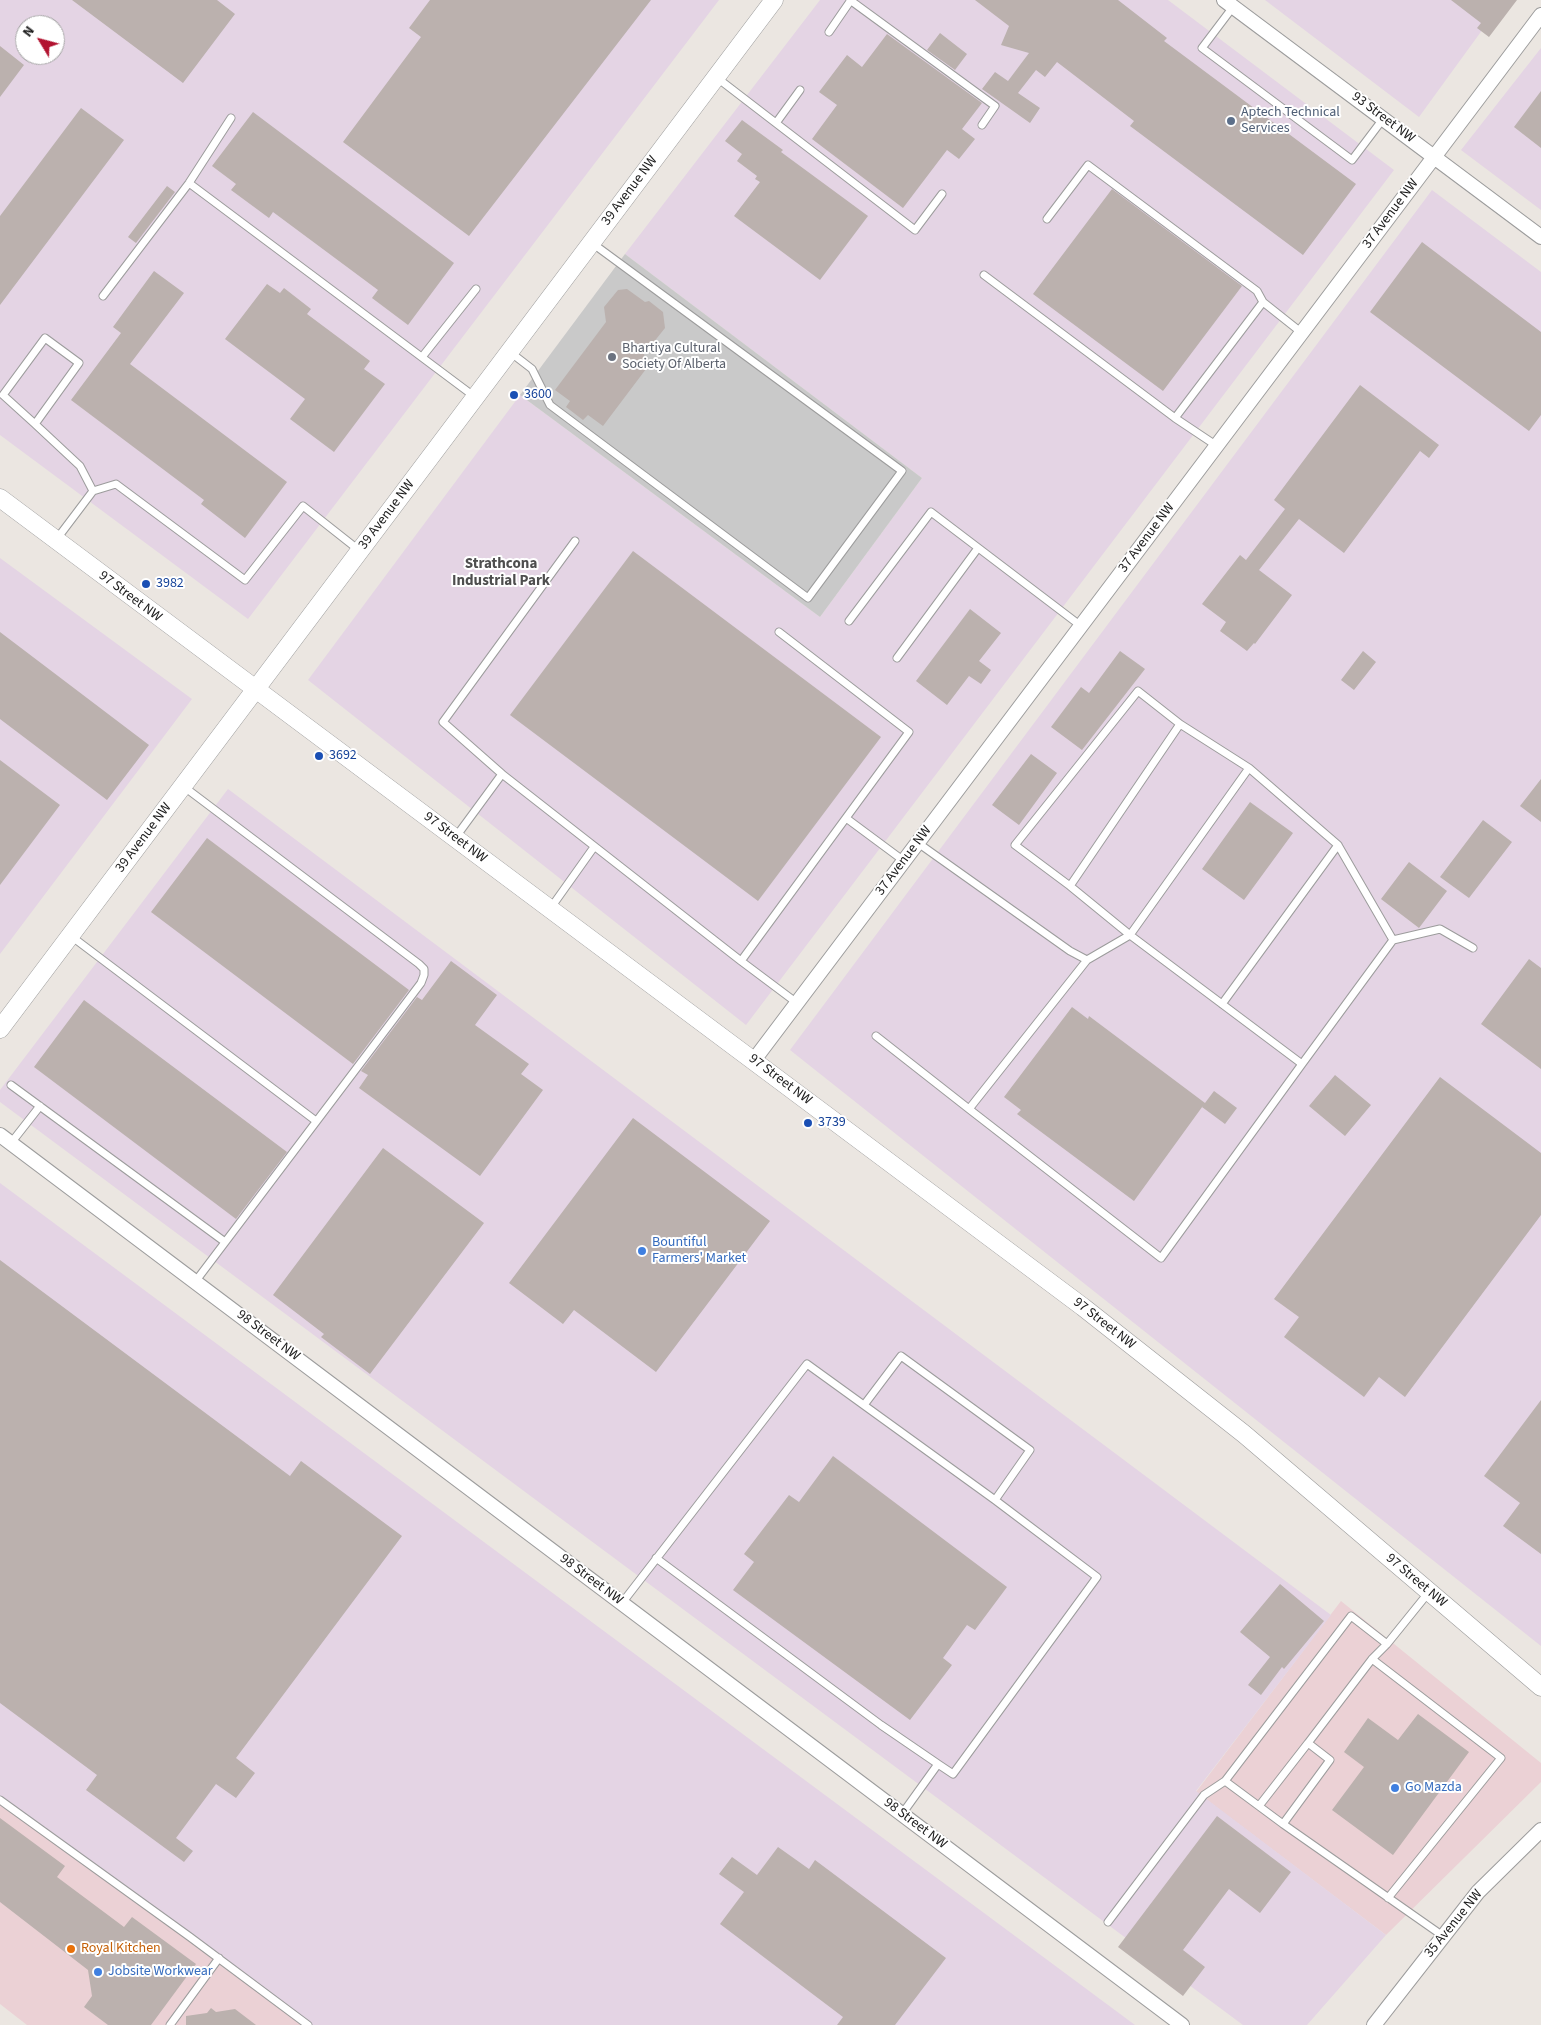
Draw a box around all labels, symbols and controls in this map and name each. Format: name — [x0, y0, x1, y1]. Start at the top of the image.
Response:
north arrow — [15, 15, 65, 65]
text: N — [18, 22, 40, 41]
street label: 93 Street NW — [1348, 89, 1418, 147]
place label: Aptech Technical Services — [1241, 105, 1340, 138]
marker: Aptech Technical Services — [1225, 115, 1237, 127]
street label: 39 Avenue NW — [598, 153, 662, 229]
street label: 37 Avenue NW — [1359, 176, 1423, 252]
place label: Bhartiya Cultural Society Of Alberta — [622, 341, 726, 374]
marker: Bhartiya Cultural Society Of Alberta — [606, 351, 618, 363]
place label: 3600 — [524, 387, 552, 403]
marker: 3600 — [508, 389, 520, 401]
street label: 39 Avenue NW — [355, 477, 419, 553]
street label: 37 Avenue NW — [1115, 500, 1179, 576]
district label: Strathcona Industrial Park — [452, 556, 550, 591]
street label: 97 Street NW — [95, 568, 165, 626]
place label: 3982 — [156, 576, 184, 592]
marker: 3982 — [140, 578, 152, 590]
place label: 3692 — [329, 748, 357, 764]
marker: 3692 — [313, 750, 325, 762]
street label: 39 Avenue NW — [112, 800, 176, 876]
street label: 97 Street NW — [420, 809, 490, 867]
street label: 37 Avenue NW — [872, 823, 936, 899]
street label: 97 Street NW — [745, 1051, 815, 1109]
place label: 3739 — [818, 1115, 846, 1131]
marker: 3739 — [802, 1117, 814, 1129]
place label: Bountiful Farmers' Market — [652, 1235, 746, 1268]
marker: Bountiful Farmers' Market — [636, 1245, 648, 1257]
street label: 97 Street NW — [1069, 1294, 1139, 1354]
street label: 98 Street NW — [233, 1307, 303, 1365]
street label: 98 Street NW — [556, 1551, 626, 1609]
street label: 97 Street NW — [1382, 1551, 1450, 1611]
place label: Go Mazda — [1405, 1780, 1462, 1796]
marker: Go Mazda — [1389, 1782, 1401, 1794]
street label: 98 Street NW — [880, 1795, 950, 1853]
street label: 35 Avenue NW — [1421, 1887, 1487, 1961]
place label: Royal Kitchen — [81, 1941, 161, 1957]
marker: Royal Kitchen — [65, 1943, 77, 1955]
place label: Jobsite Workwear — [108, 1964, 213, 1980]
marker: Jobsite Workwear — [92, 1966, 104, 1978]

